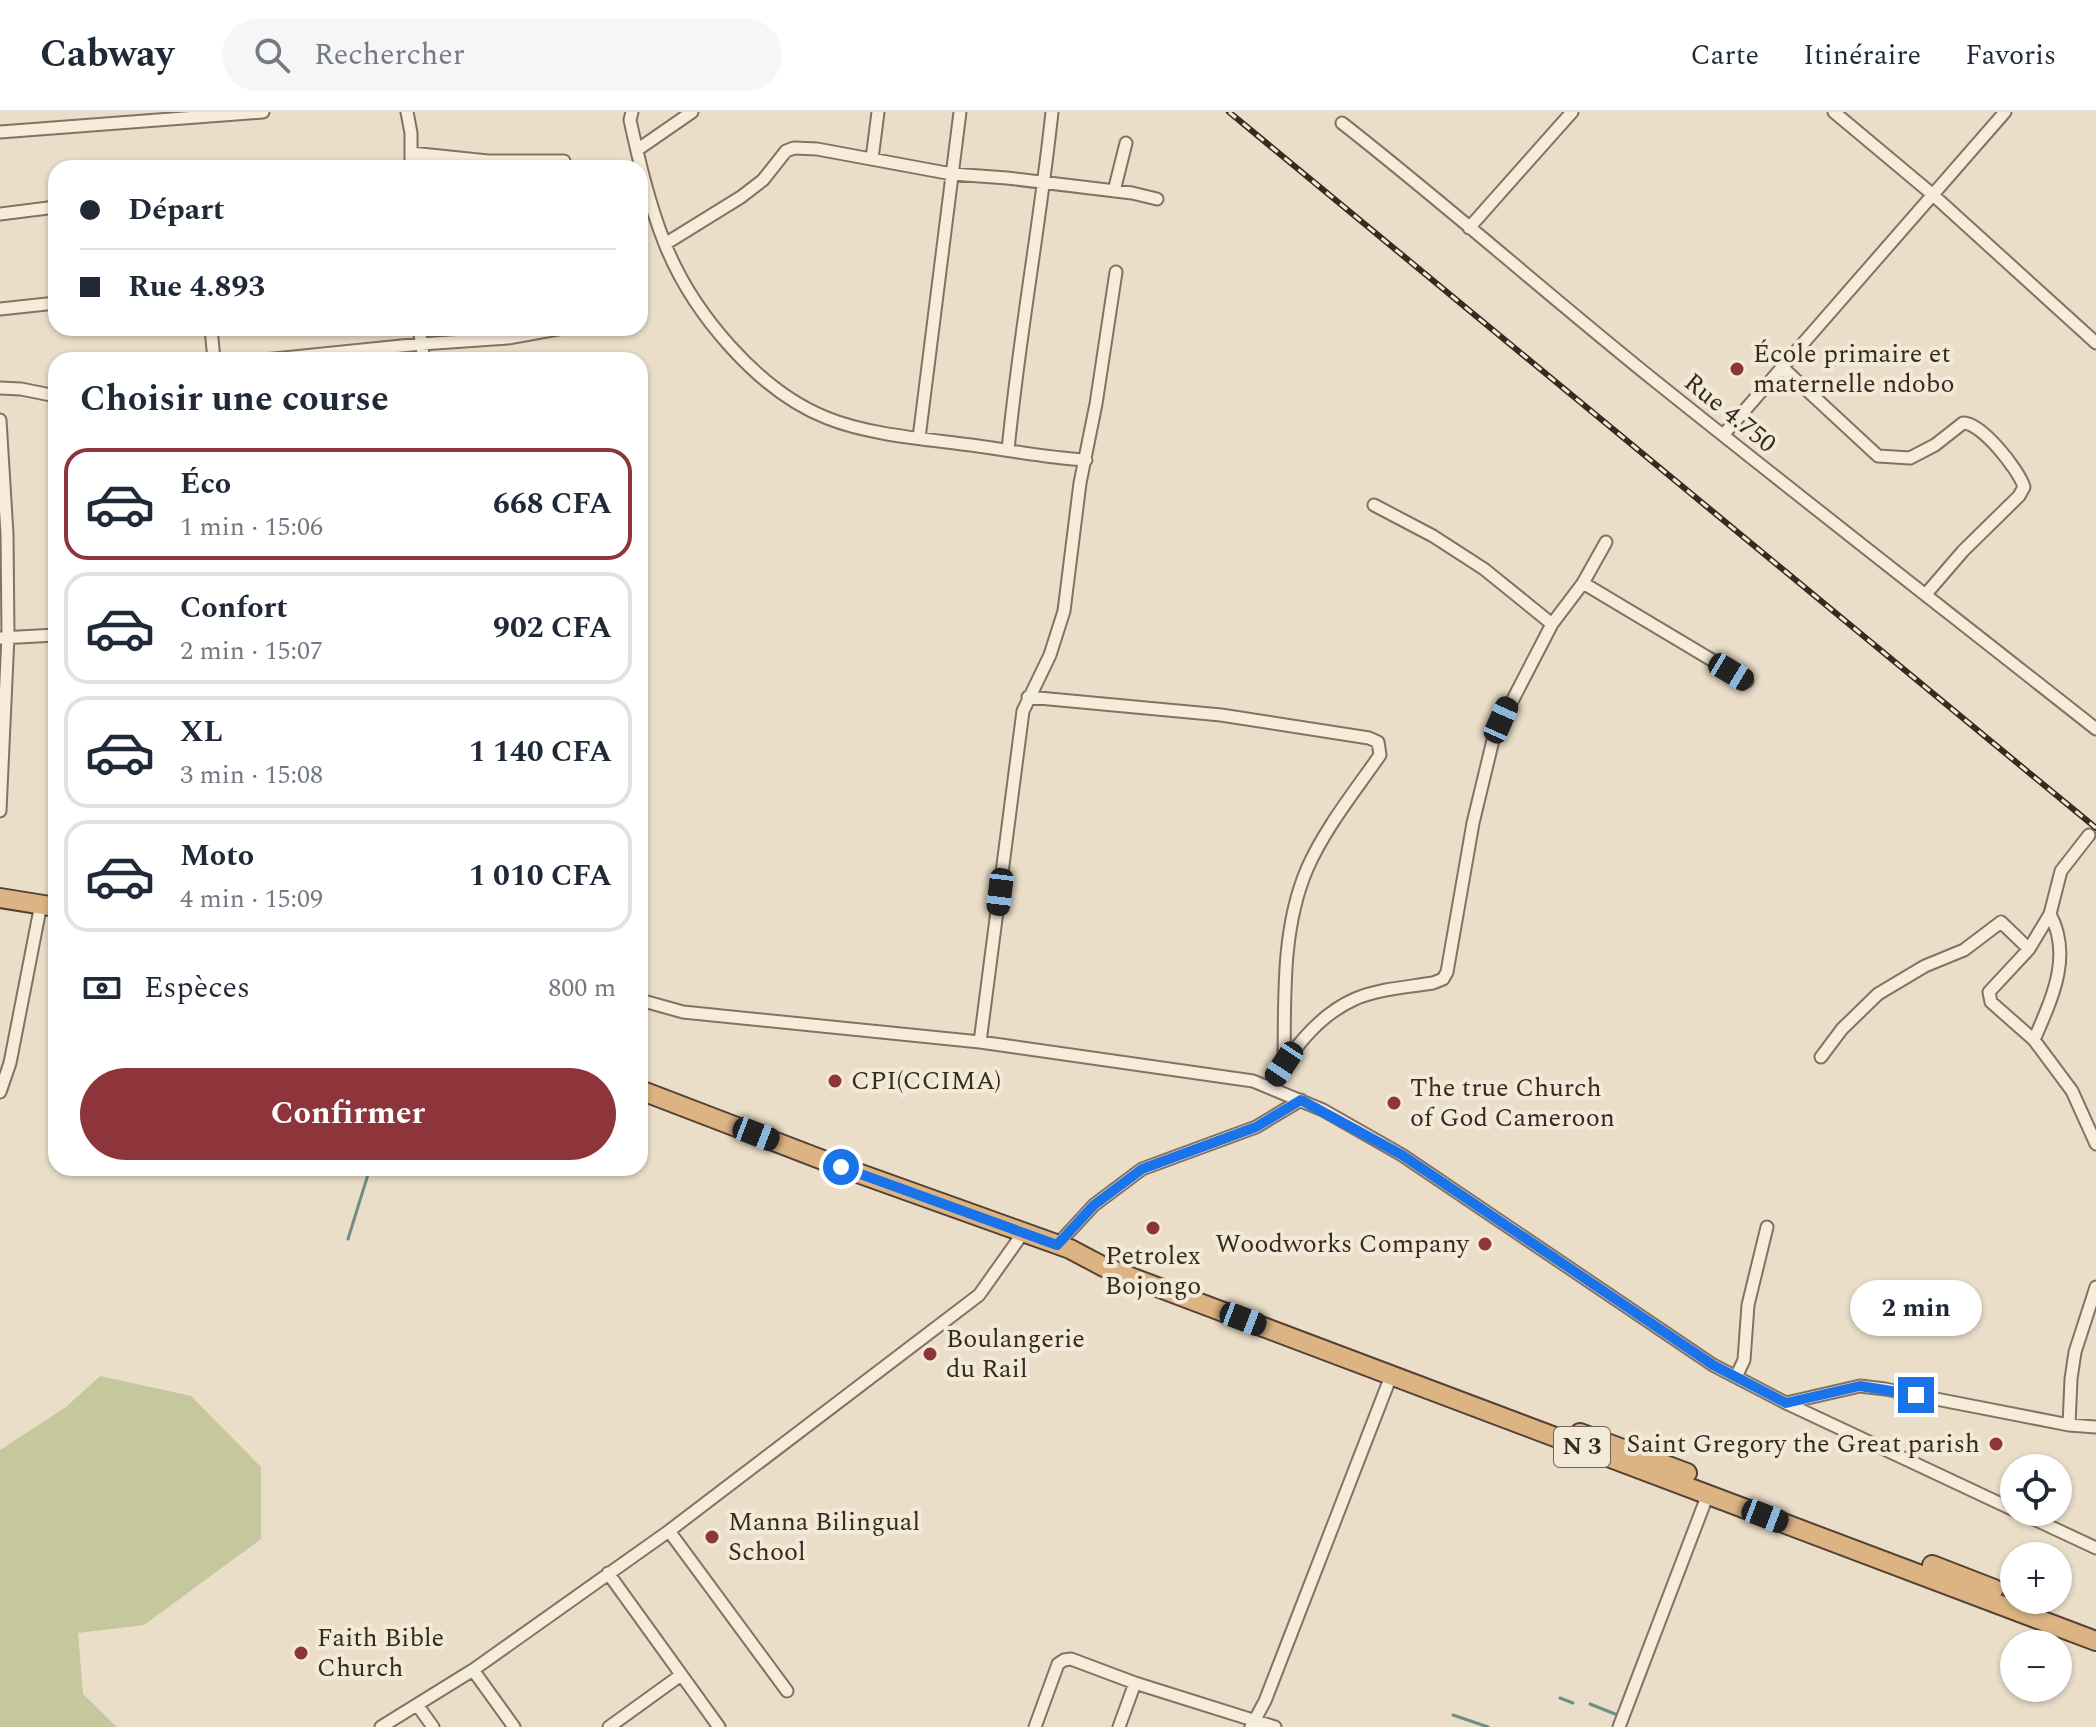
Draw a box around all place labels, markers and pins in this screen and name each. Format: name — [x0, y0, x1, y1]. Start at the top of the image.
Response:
place label: École primaire et maternelle ndobo — [1753, 334, 1954, 404]
marker: École primaire et maternelle ndobo — [1728, 360, 1746, 378]
place label: CPI(CCIMA) — [851, 1061, 1001, 1101]
place label: The true Church of God Cameroon — [1410, 1068, 1615, 1138]
marker: CPI(CCIMA) — [826, 1072, 844, 1090]
marker: The true Church of God Cameroon — [1385, 1094, 1403, 1112]
marker: Petrolex Bojongo — [1144, 1219, 1162, 1237]
place label: Woodworks Company — [1215, 1224, 1471, 1264]
marker: Woodworks Company — [1476, 1235, 1494, 1253]
place label: Petrolex Bojongo — [1105, 1236, 1201, 1306]
place label: Boulangerie du Rail — [946, 1319, 1085, 1389]
marker: Boulangerie du Rail — [921, 1345, 939, 1363]
place label: Saint Gregory the Great parish — [1627, 1424, 1980, 1464]
marker: Saint Gregory the Great parish — [1987, 1435, 2005, 1453]
place label: Manna Bilingual School — [728, 1502, 920, 1572]
marker: Manna Bilingual School — [703, 1528, 721, 1546]
place label: Faith Bible Church — [317, 1618, 444, 1688]
marker: Faith Bible Church — [292, 1644, 310, 1662]

